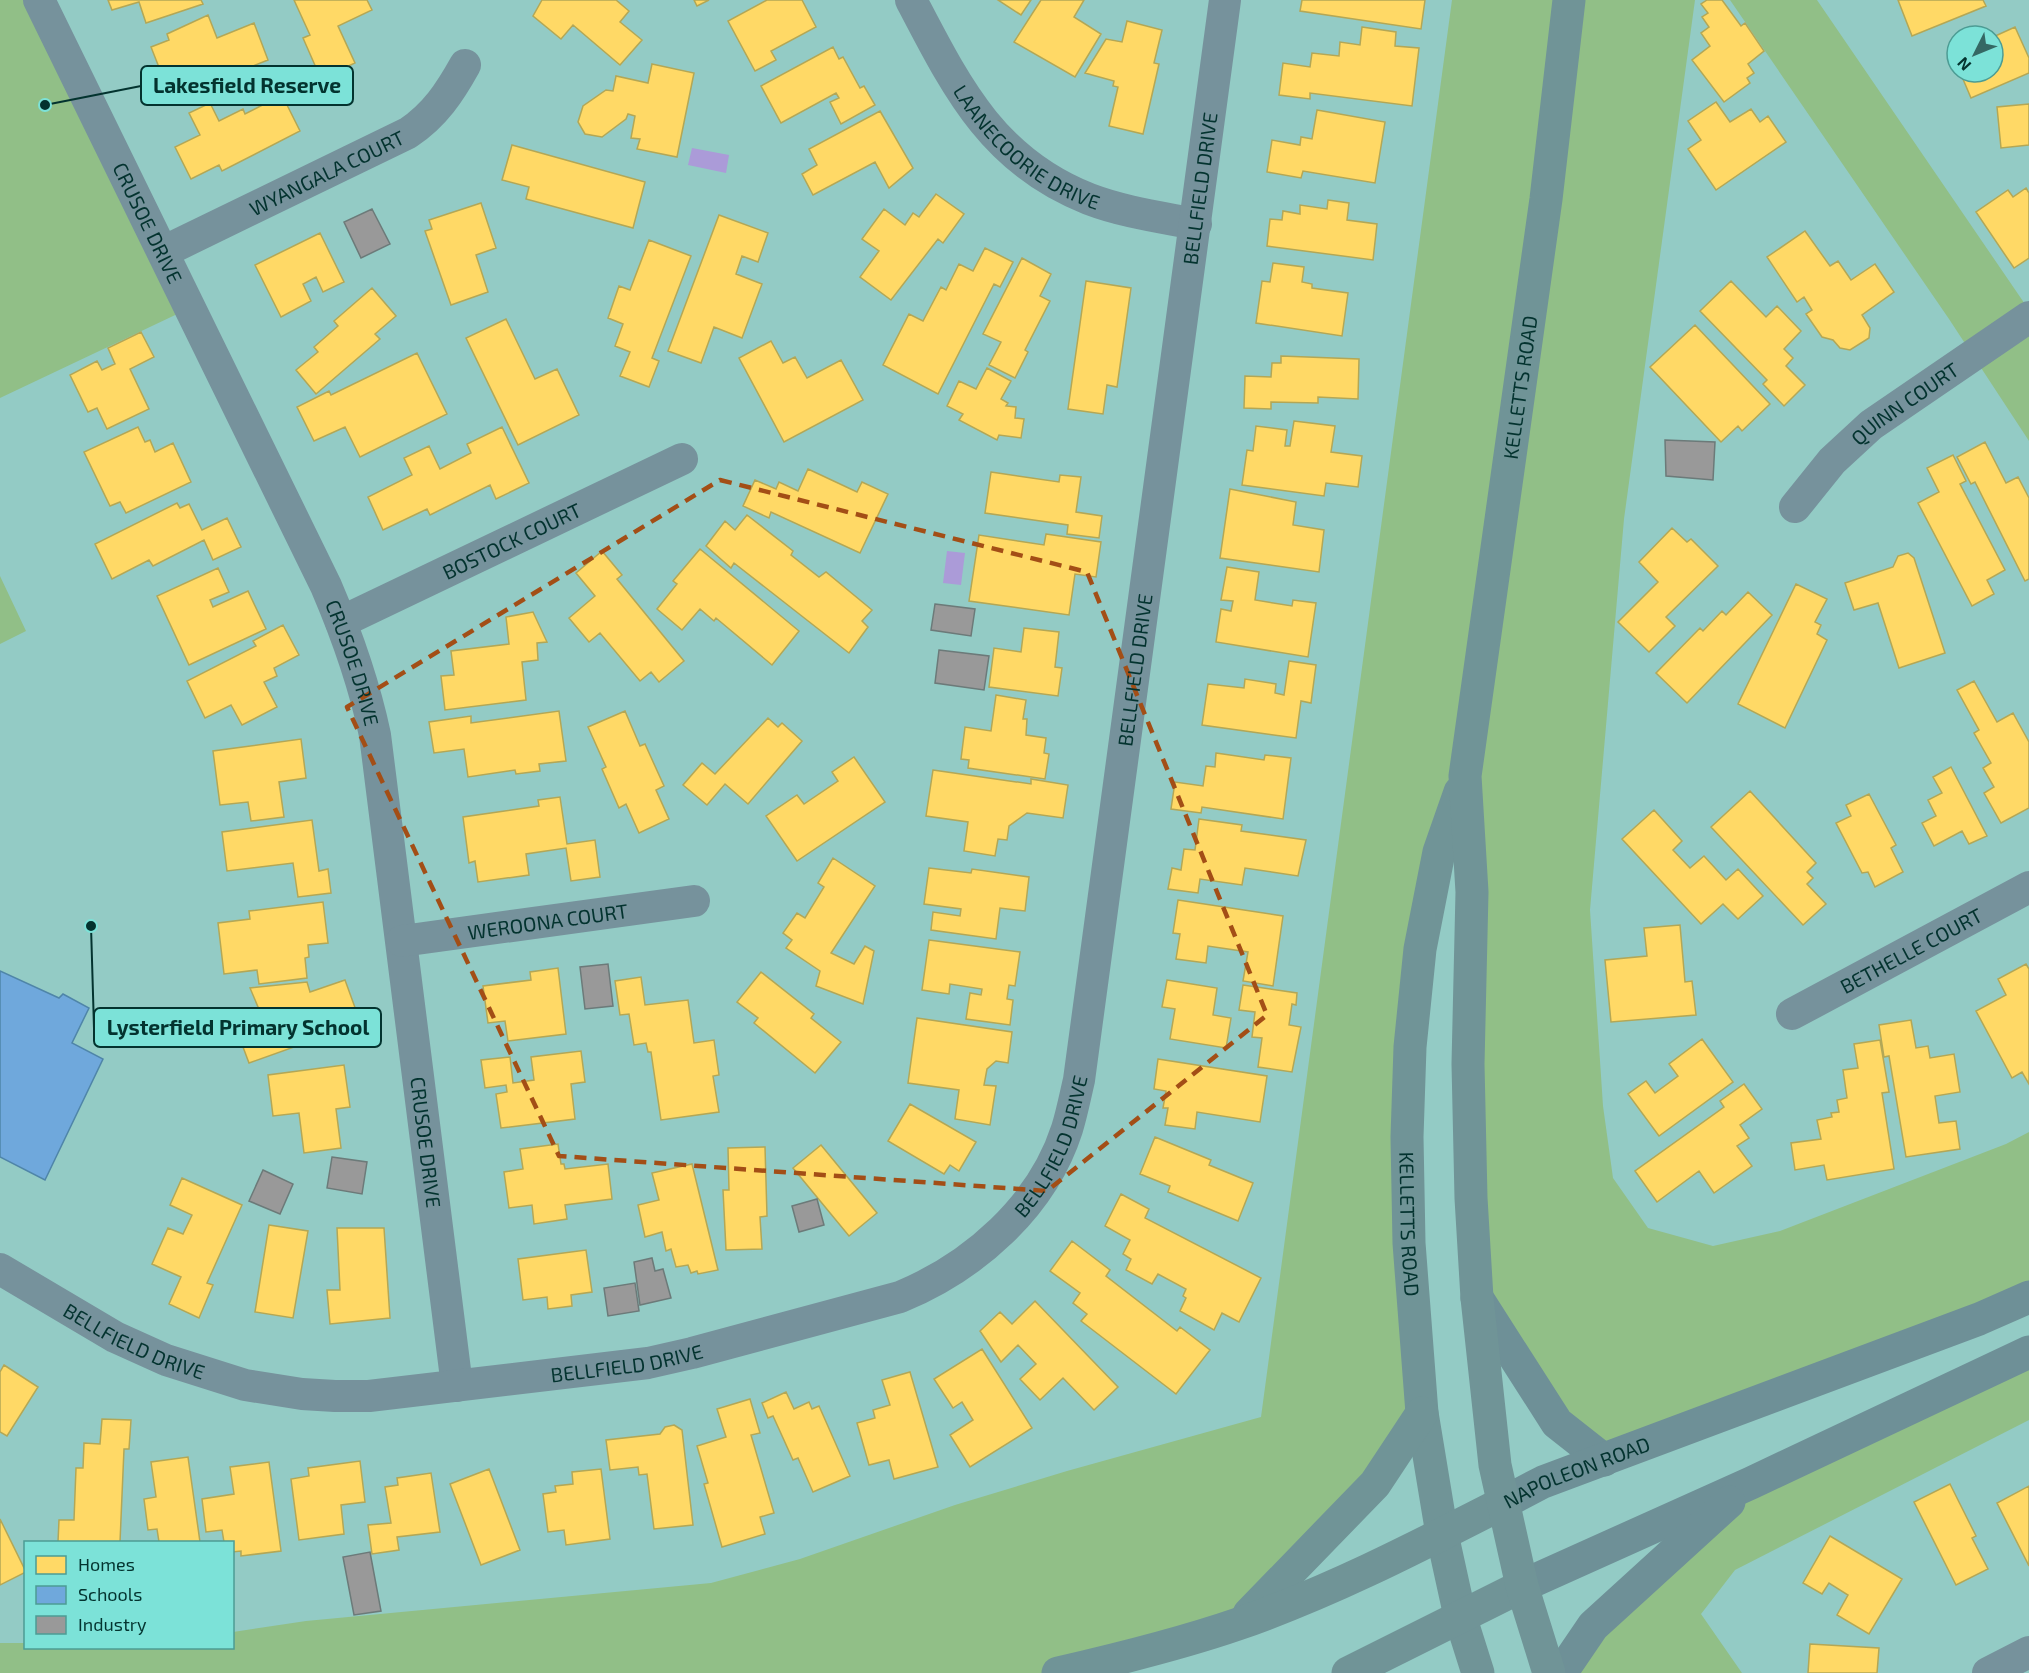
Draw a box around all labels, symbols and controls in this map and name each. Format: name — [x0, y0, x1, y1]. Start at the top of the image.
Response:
north arrow — [1945, 24, 2005, 84]
text: N — [1953, 54, 1975, 75]
callout: Lakesfield Reserve — [141, 66, 353, 105]
text: Lakesfield Reserve — [153, 72, 341, 97]
street label: LAANECOORIE DRIVE — [949, 80, 1103, 214]
street label: BELLFIELD DRIVE — [1177, 111, 1222, 266]
street label: WYANGALA COURT — [245, 125, 408, 220]
street label: CRUSOE DRIVE — [108, 158, 188, 287]
street label: KELLETTS ROAD — [1498, 314, 1542, 461]
street label: QUINN COURT — [1846, 357, 1963, 450]
street label: BOSTOCK COURT — [438, 497, 585, 584]
street label: BELLFIELD DRIVE — [1112, 592, 1157, 748]
street label: CRUSOE DRIVE — [321, 596, 385, 728]
street label: WEROONA COURT — [466, 898, 630, 944]
street label: BETHELLE COURT — [1836, 902, 1986, 998]
callout: Lysterfield Primary School — [94, 1008, 381, 1047]
text: Lysterfield Primary School — [107, 1014, 369, 1040]
street label: BELLFIELD DRIVE — [1009, 1073, 1092, 1222]
street label: CRUSOE DRIVE — [406, 1075, 446, 1209]
street label: KELLETTS ROAD — [1395, 1151, 1425, 1297]
street label: BELLFIELD DRIVE — [59, 1297, 208, 1384]
street label: BELLFIELD DRIVE — [549, 1339, 705, 1386]
street label: NAPOLEON ROAD — [1499, 1431, 1653, 1513]
legend — [24, 1541, 234, 1649]
text: Homes — [78, 1553, 135, 1575]
text: Schools — [78, 1583, 142, 1605]
text: Industry — [78, 1613, 147, 1635]

